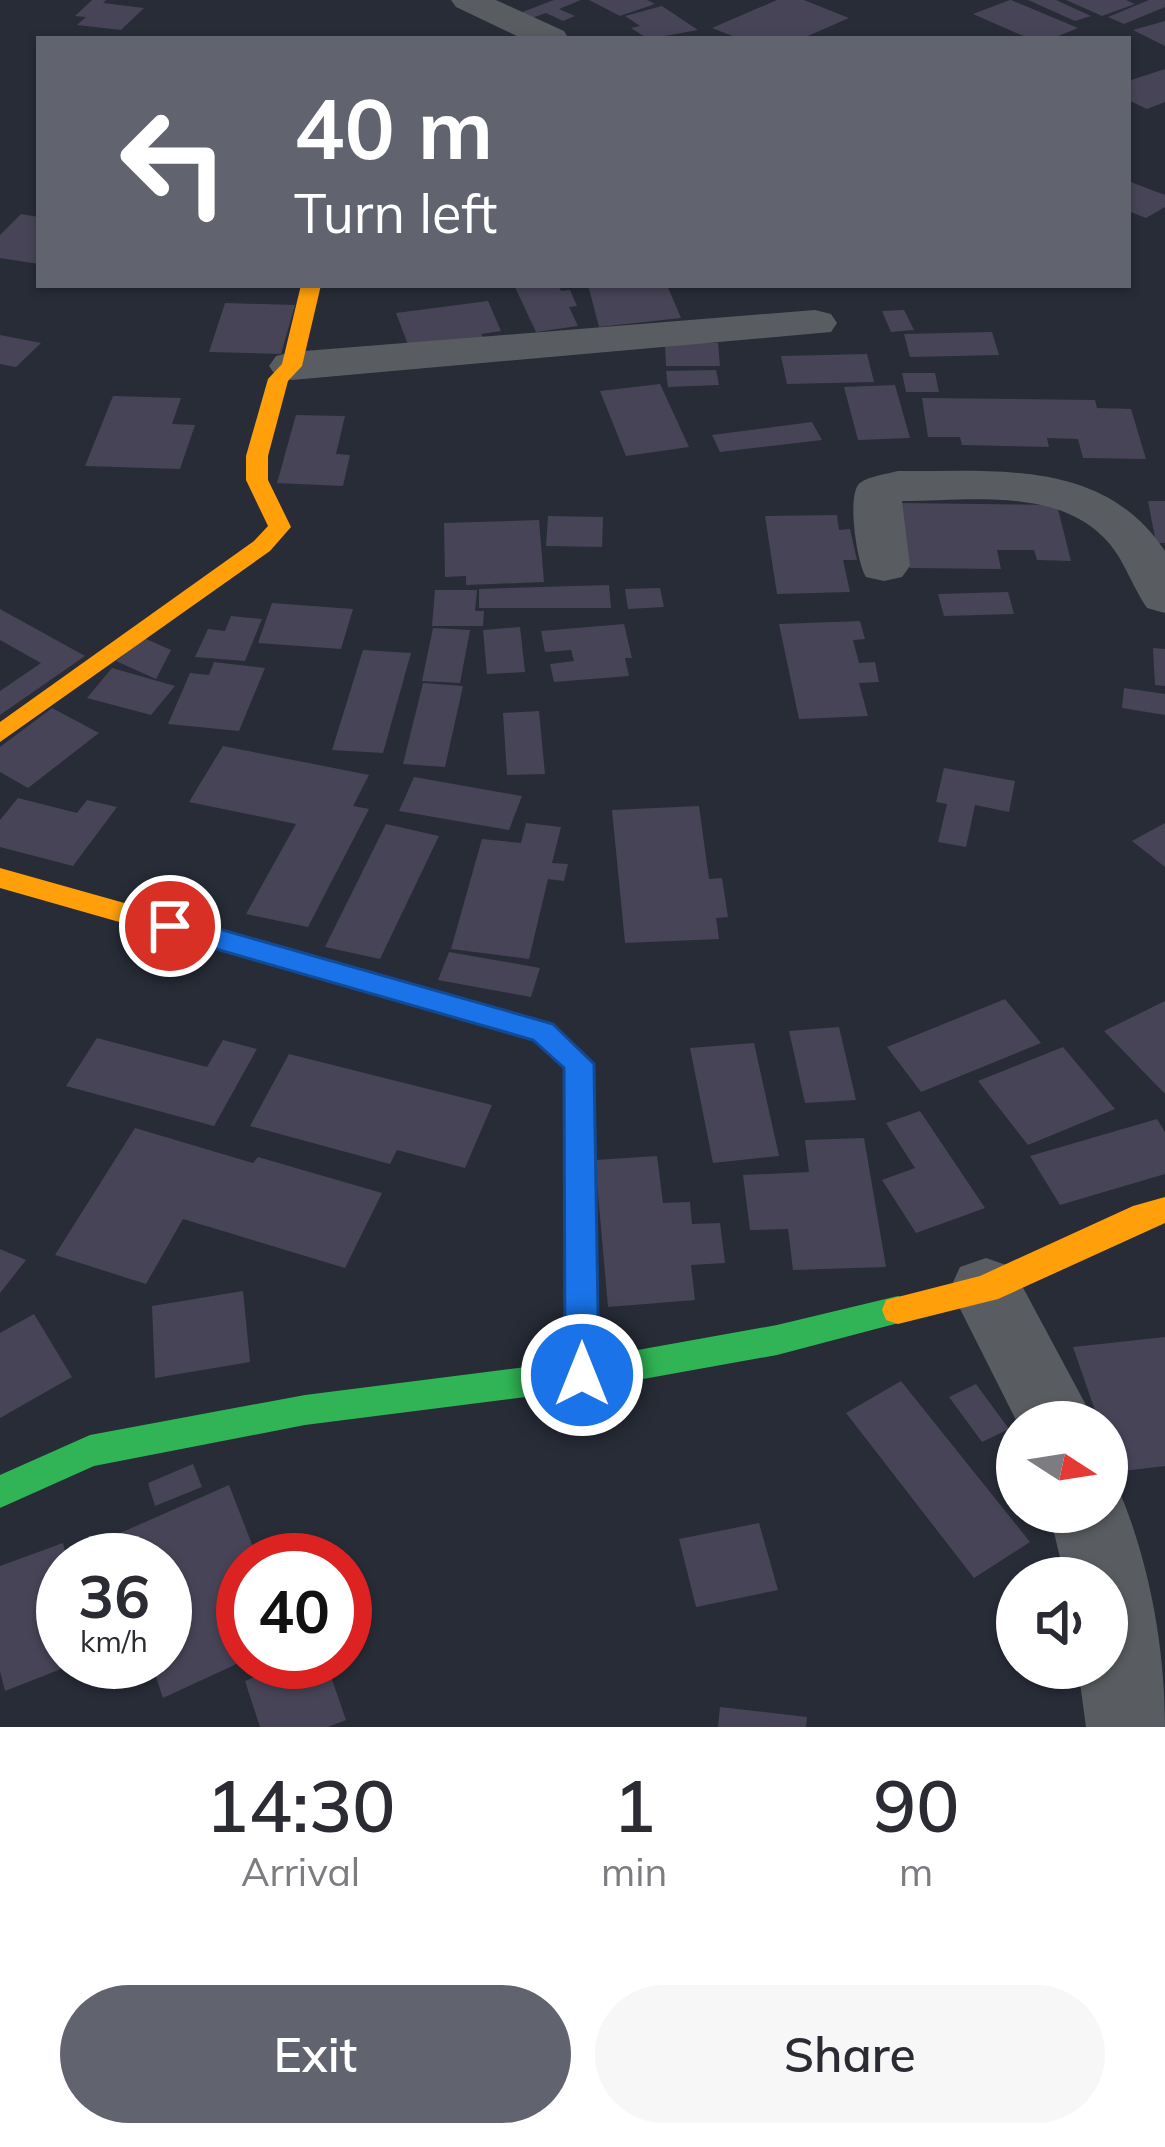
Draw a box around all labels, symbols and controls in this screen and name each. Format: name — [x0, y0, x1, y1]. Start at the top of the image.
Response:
text: 40 m — [294, 75, 493, 180]
icon: left — [96, 84, 252, 240]
text: Turn left — [294, 179, 497, 247]
pin — [119, 875, 221, 977]
icon: arrive — [137, 893, 203, 959]
position arrow — [519, 1312, 645, 1438]
north arrow — [996, 1401, 1128, 1533]
map controls — [996, 1401, 1128, 1689]
speed limit sign: 40 — [216, 1533, 372, 1689]
button: sound — [996, 1557, 1128, 1689]
text: 36 — [78, 1558, 150, 1633]
text: km/h — [80, 1622, 148, 1660]
text: 14:30 — [206, 1760, 395, 1850]
text: 1 — [613, 1760, 656, 1850]
text: 90 — [873, 1760, 959, 1850]
text: Arrival — [241, 1847, 360, 1896]
text: min — [601, 1847, 667, 1896]
text: m — [899, 1847, 933, 1896]
button: Exit — [60, 1985, 571, 2123]
button: Share — [595, 1985, 1105, 2123]

